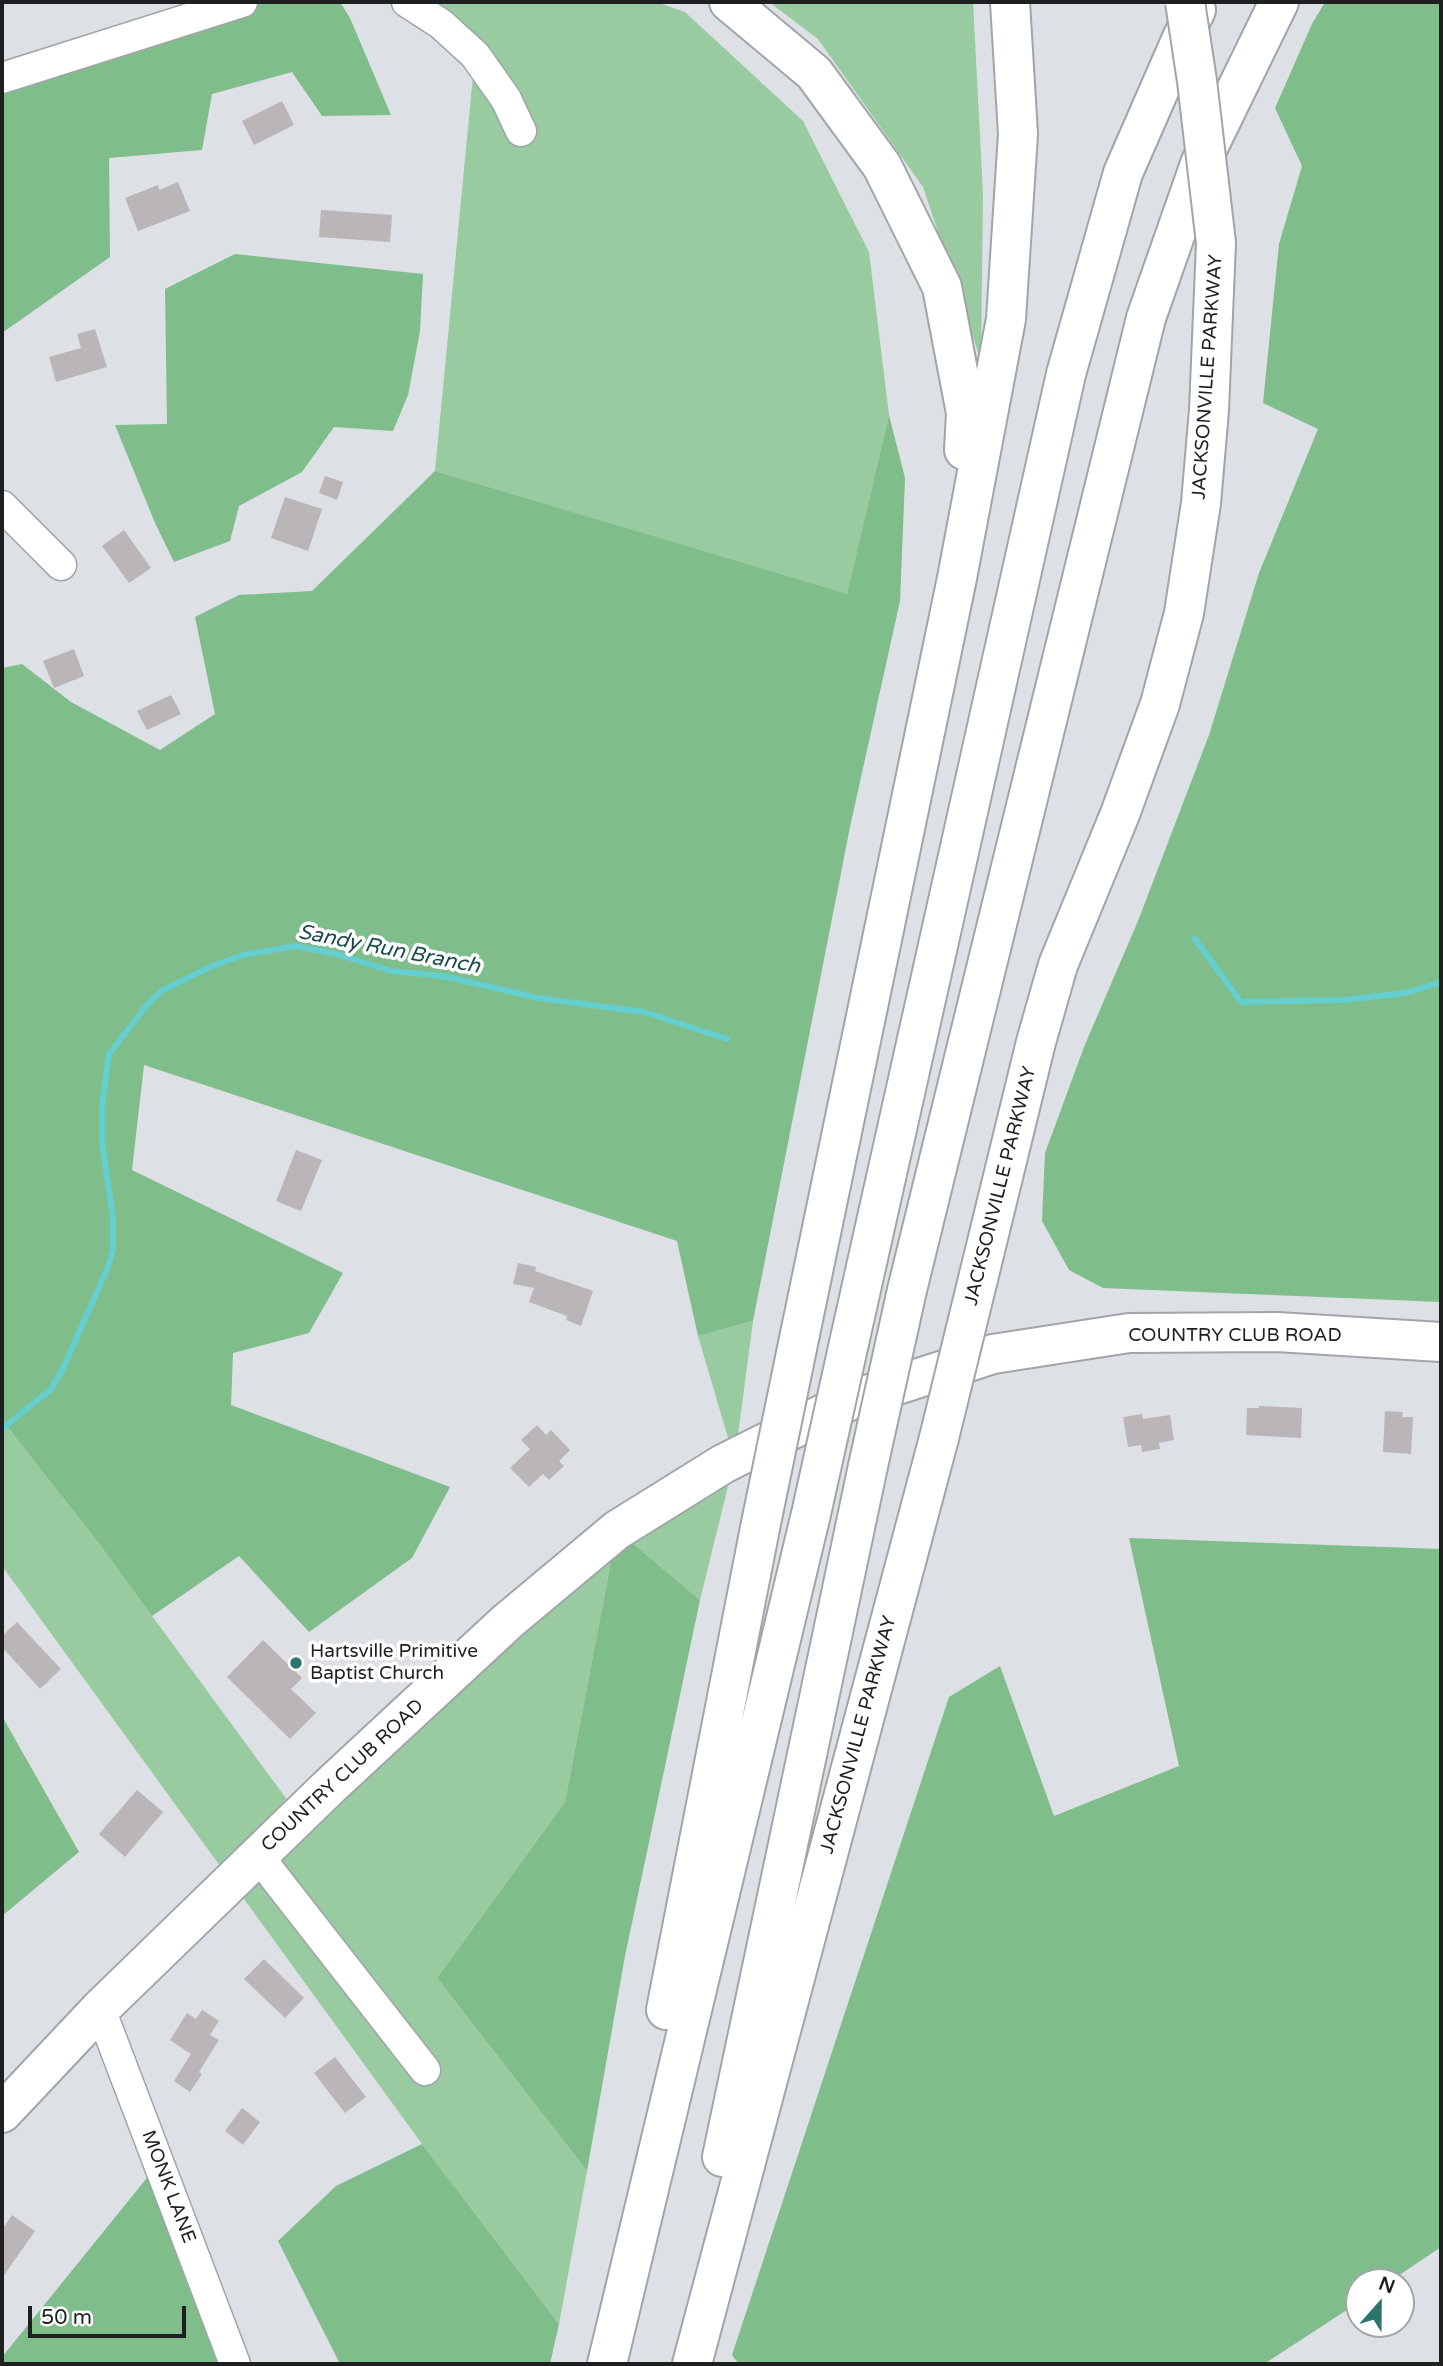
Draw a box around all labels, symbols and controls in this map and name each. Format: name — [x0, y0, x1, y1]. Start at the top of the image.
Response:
street label: JACKSONVILLE PARKWAY — [1188, 254, 1228, 500]
water label: Sandy Run Branch — [296, 920, 482, 980]
street label: JACKSONVILLE PARKWAY — [960, 1064, 1042, 1308]
street label: COUNTRY CLUB ROAD — [1128, 1325, 1342, 1347]
street label: JACKSONVILLE PARKWAY — [816, 1614, 902, 1856]
place label: Hartsville Primitive Baptist Church — [310, 1641, 478, 1685]
marker: Hartsville Primitive Baptist Church — [288, 1655, 304, 1671]
street label: COUNTRY CLUB ROAD — [257, 1695, 429, 1857]
street label: MONK LANE — [136, 2127, 200, 2247]
north arrow — [1345, 2268, 1415, 2338]
text: N — [1376, 2272, 1398, 2298]
scale bar — [32, 2292, 189, 2336]
text: 50 m — [41, 2305, 92, 2330]

